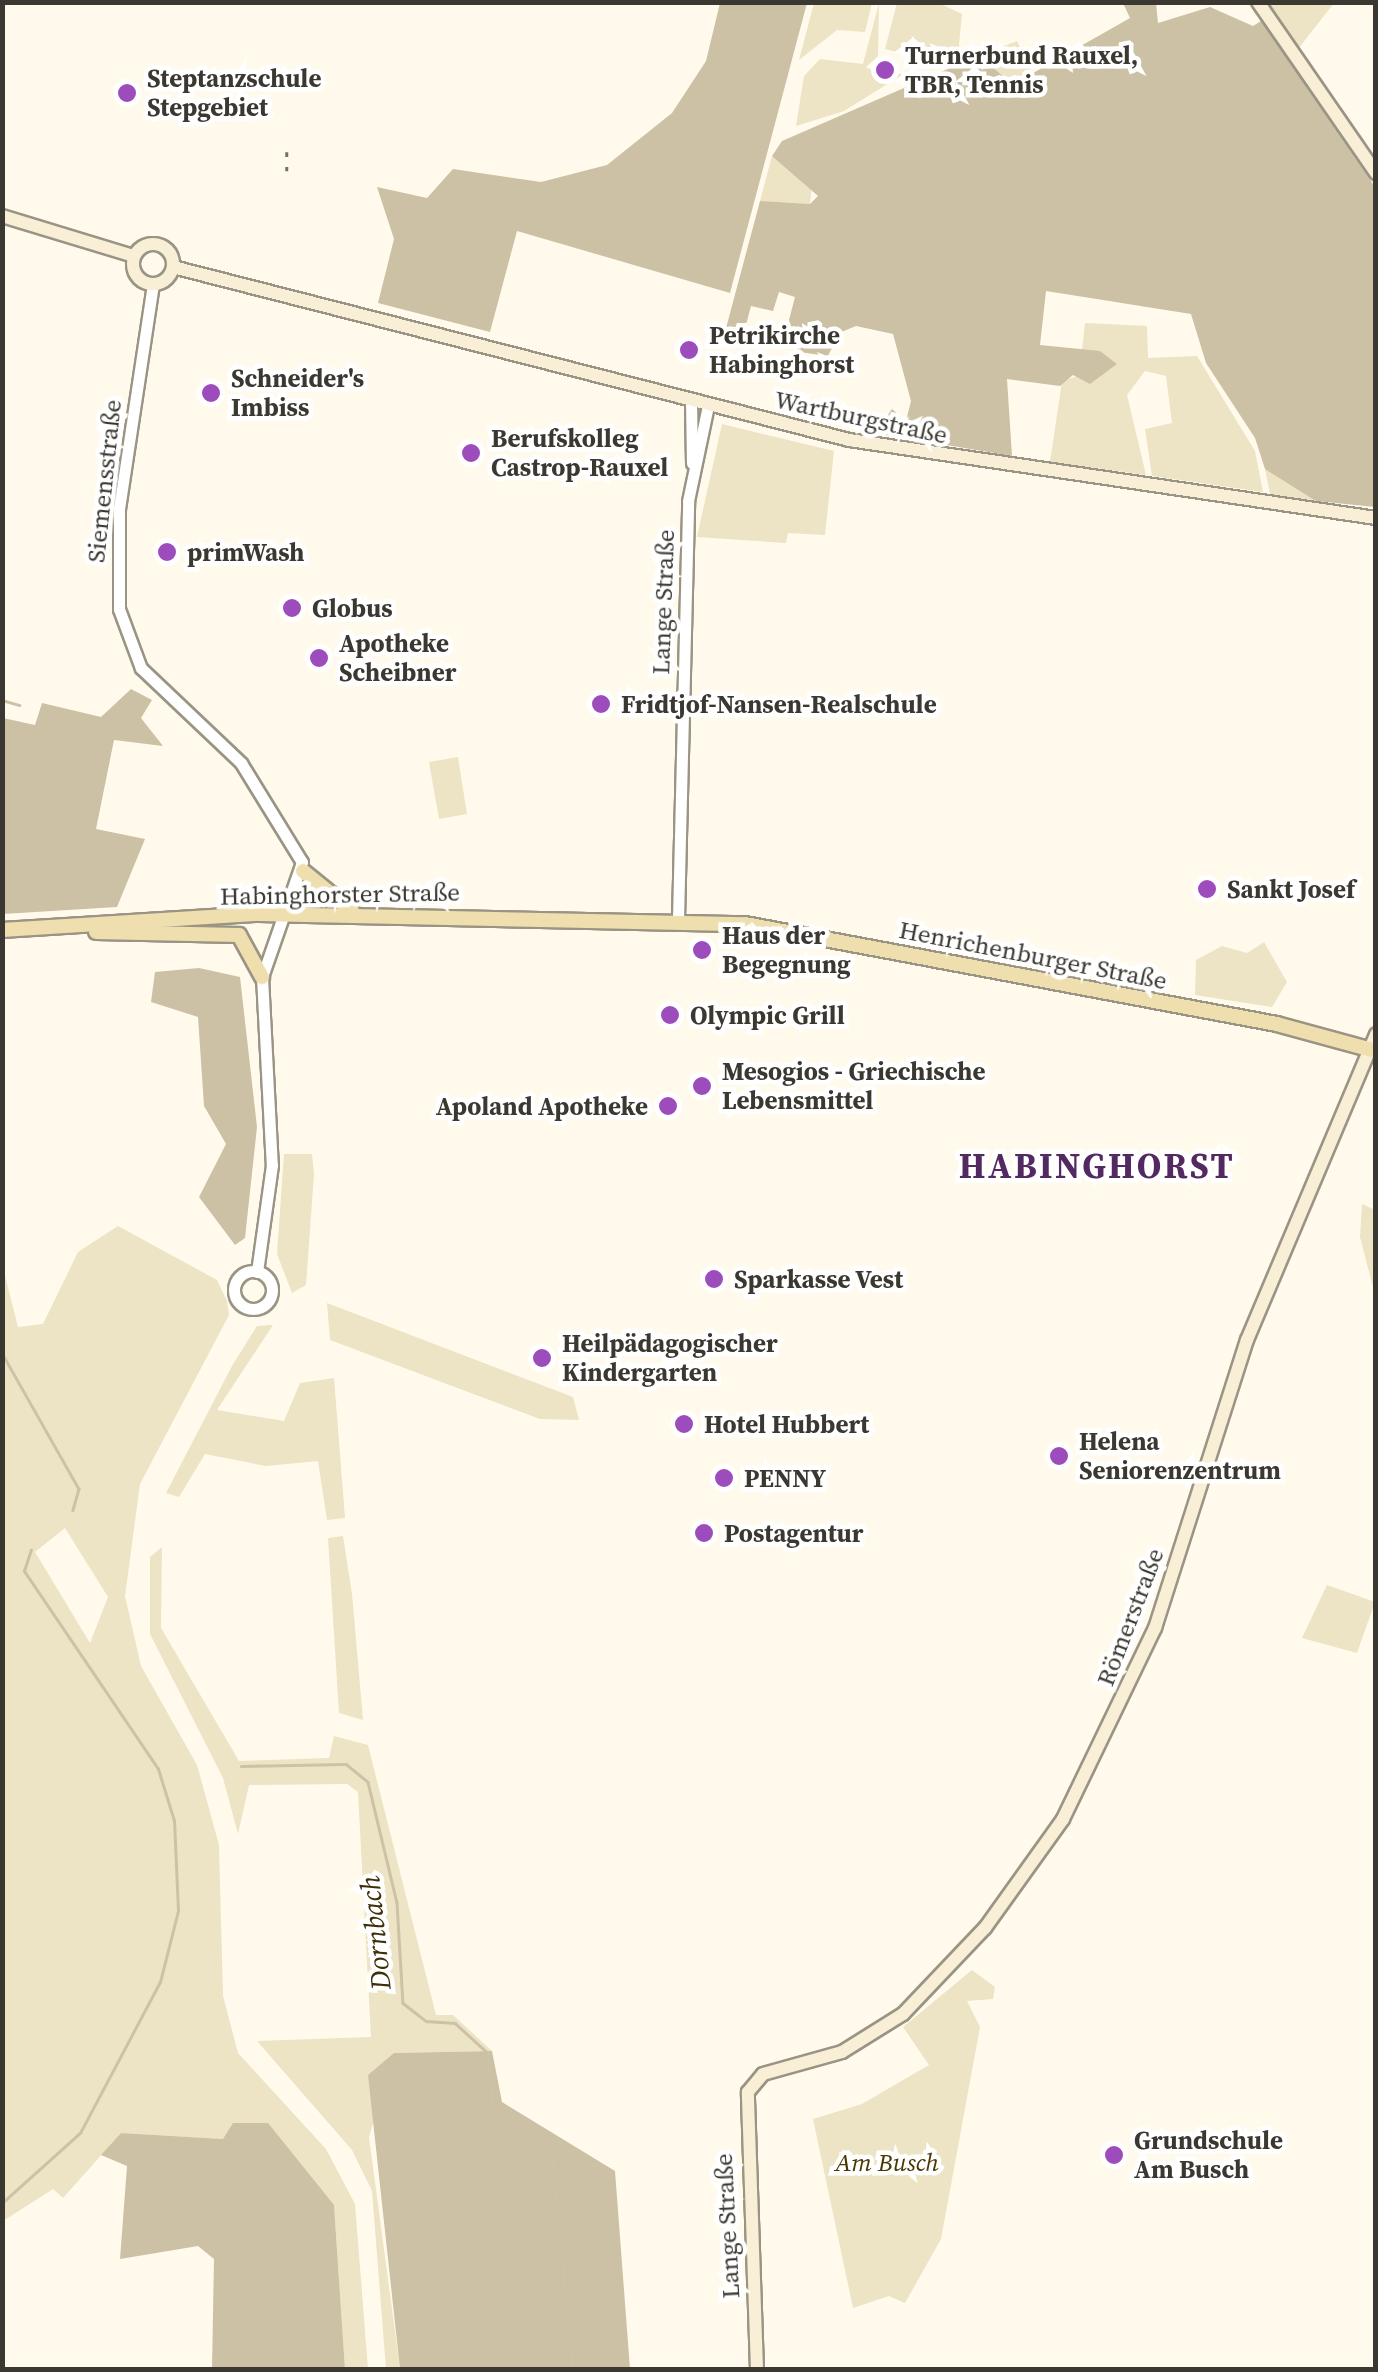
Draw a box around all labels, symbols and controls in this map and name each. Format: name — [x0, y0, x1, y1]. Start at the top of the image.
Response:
place label: Turnerbund Rauxel, TBR, Tennis — [905, 41, 1138, 100]
marker: Turnerbund Rauxel, TBR, Tennis — [874, 59, 896, 81]
place label: Steptanzschule Stepgebiet — [147, 64, 321, 123]
marker: Steptanzschule Stepgebiet — [116, 82, 138, 104]
place label: Petrikirche Habinghorst — [709, 321, 854, 380]
marker: Petrikirche Habinghorst — [678, 339, 700, 361]
place label: Schneider's Imbiss — [231, 364, 364, 423]
marker: Schneider's Imbiss — [200, 382, 222, 404]
street label: Wartburgstraße — [772, 384, 950, 450]
street label: Siemensstraße — [81, 398, 127, 564]
place label: Berufskolleg Castrop-Rauxel — [491, 424, 668, 483]
marker: Berufskolleg Castrop-Rauxel — [460, 442, 482, 464]
street label: Lange Straße — [645, 529, 681, 675]
place label: primWash — [187, 537, 305, 567]
marker: primWash — [156, 541, 178, 563]
place label: Globus — [312, 593, 393, 623]
marker: Globus — [281, 597, 303, 619]
place label: Apotheke Scheibner — [339, 629, 456, 688]
marker: Apotheke Scheibner — [308, 647, 330, 669]
place label: Fridtjof-Nansen-Realschule — [621, 689, 937, 719]
marker: Fridtjof-Nansen-Realschule — [590, 693, 612, 715]
place label: Sankt Josef — [1227, 874, 1355, 904]
street label: Habinghorster Straße — [220, 877, 460, 911]
marker: Sankt Josef — [1196, 878, 1218, 900]
street label: Henrichenburger Straße — [897, 914, 1169, 996]
place label: Haus der Begegnung — [722, 921, 851, 980]
marker: Haus der Begegnung — [691, 939, 713, 961]
place label: Olympic Grill — [690, 1000, 845, 1030]
marker: Olympic Grill — [659, 1004, 681, 1026]
place label: Mesogios - Griechische Lebensmittel — [722, 1057, 985, 1116]
marker: Mesogios - Griechische Lebensmittel — [691, 1075, 713, 1097]
place label: Apoland Apotheke — [436, 1091, 648, 1121]
marker: Apoland Apotheke — [657, 1095, 679, 1117]
district label: HABINGHORST — [959, 1145, 1235, 1187]
place label: Sparkasse Vest — [734, 1264, 904, 1294]
marker: Sparkasse Vest — [703, 1268, 725, 1290]
place label: Heilpädagogischer Kindergarten — [562, 1329, 778, 1388]
marker: Heilpädagogischer Kindergarten — [531, 1347, 553, 1369]
place label: Hotel Hubbert — [704, 1409, 869, 1439]
marker: Hotel Hubbert — [673, 1413, 695, 1435]
place label: Helena Seniorenzentrum — [1079, 1427, 1281, 1486]
marker: Helena Seniorenzentrum — [1048, 1445, 1070, 1467]
place label: PENNY — [744, 1463, 826, 1493]
marker: PENNY — [713, 1467, 735, 1489]
place label: Postagentur — [724, 1518, 863, 1548]
marker: Postagentur — [693, 1522, 715, 1544]
street label: Römerstraße — [1090, 1544, 1170, 1690]
water label: Dornbach — [352, 1874, 398, 1992]
place label: Grundschule Am Busch — [1134, 2126, 1283, 2185]
marker: Grundschule Am Busch — [1103, 2144, 1125, 2166]
park label: Am Busch — [835, 2147, 939, 2177]
street label: Lange Straße — [708, 2153, 746, 2299]

